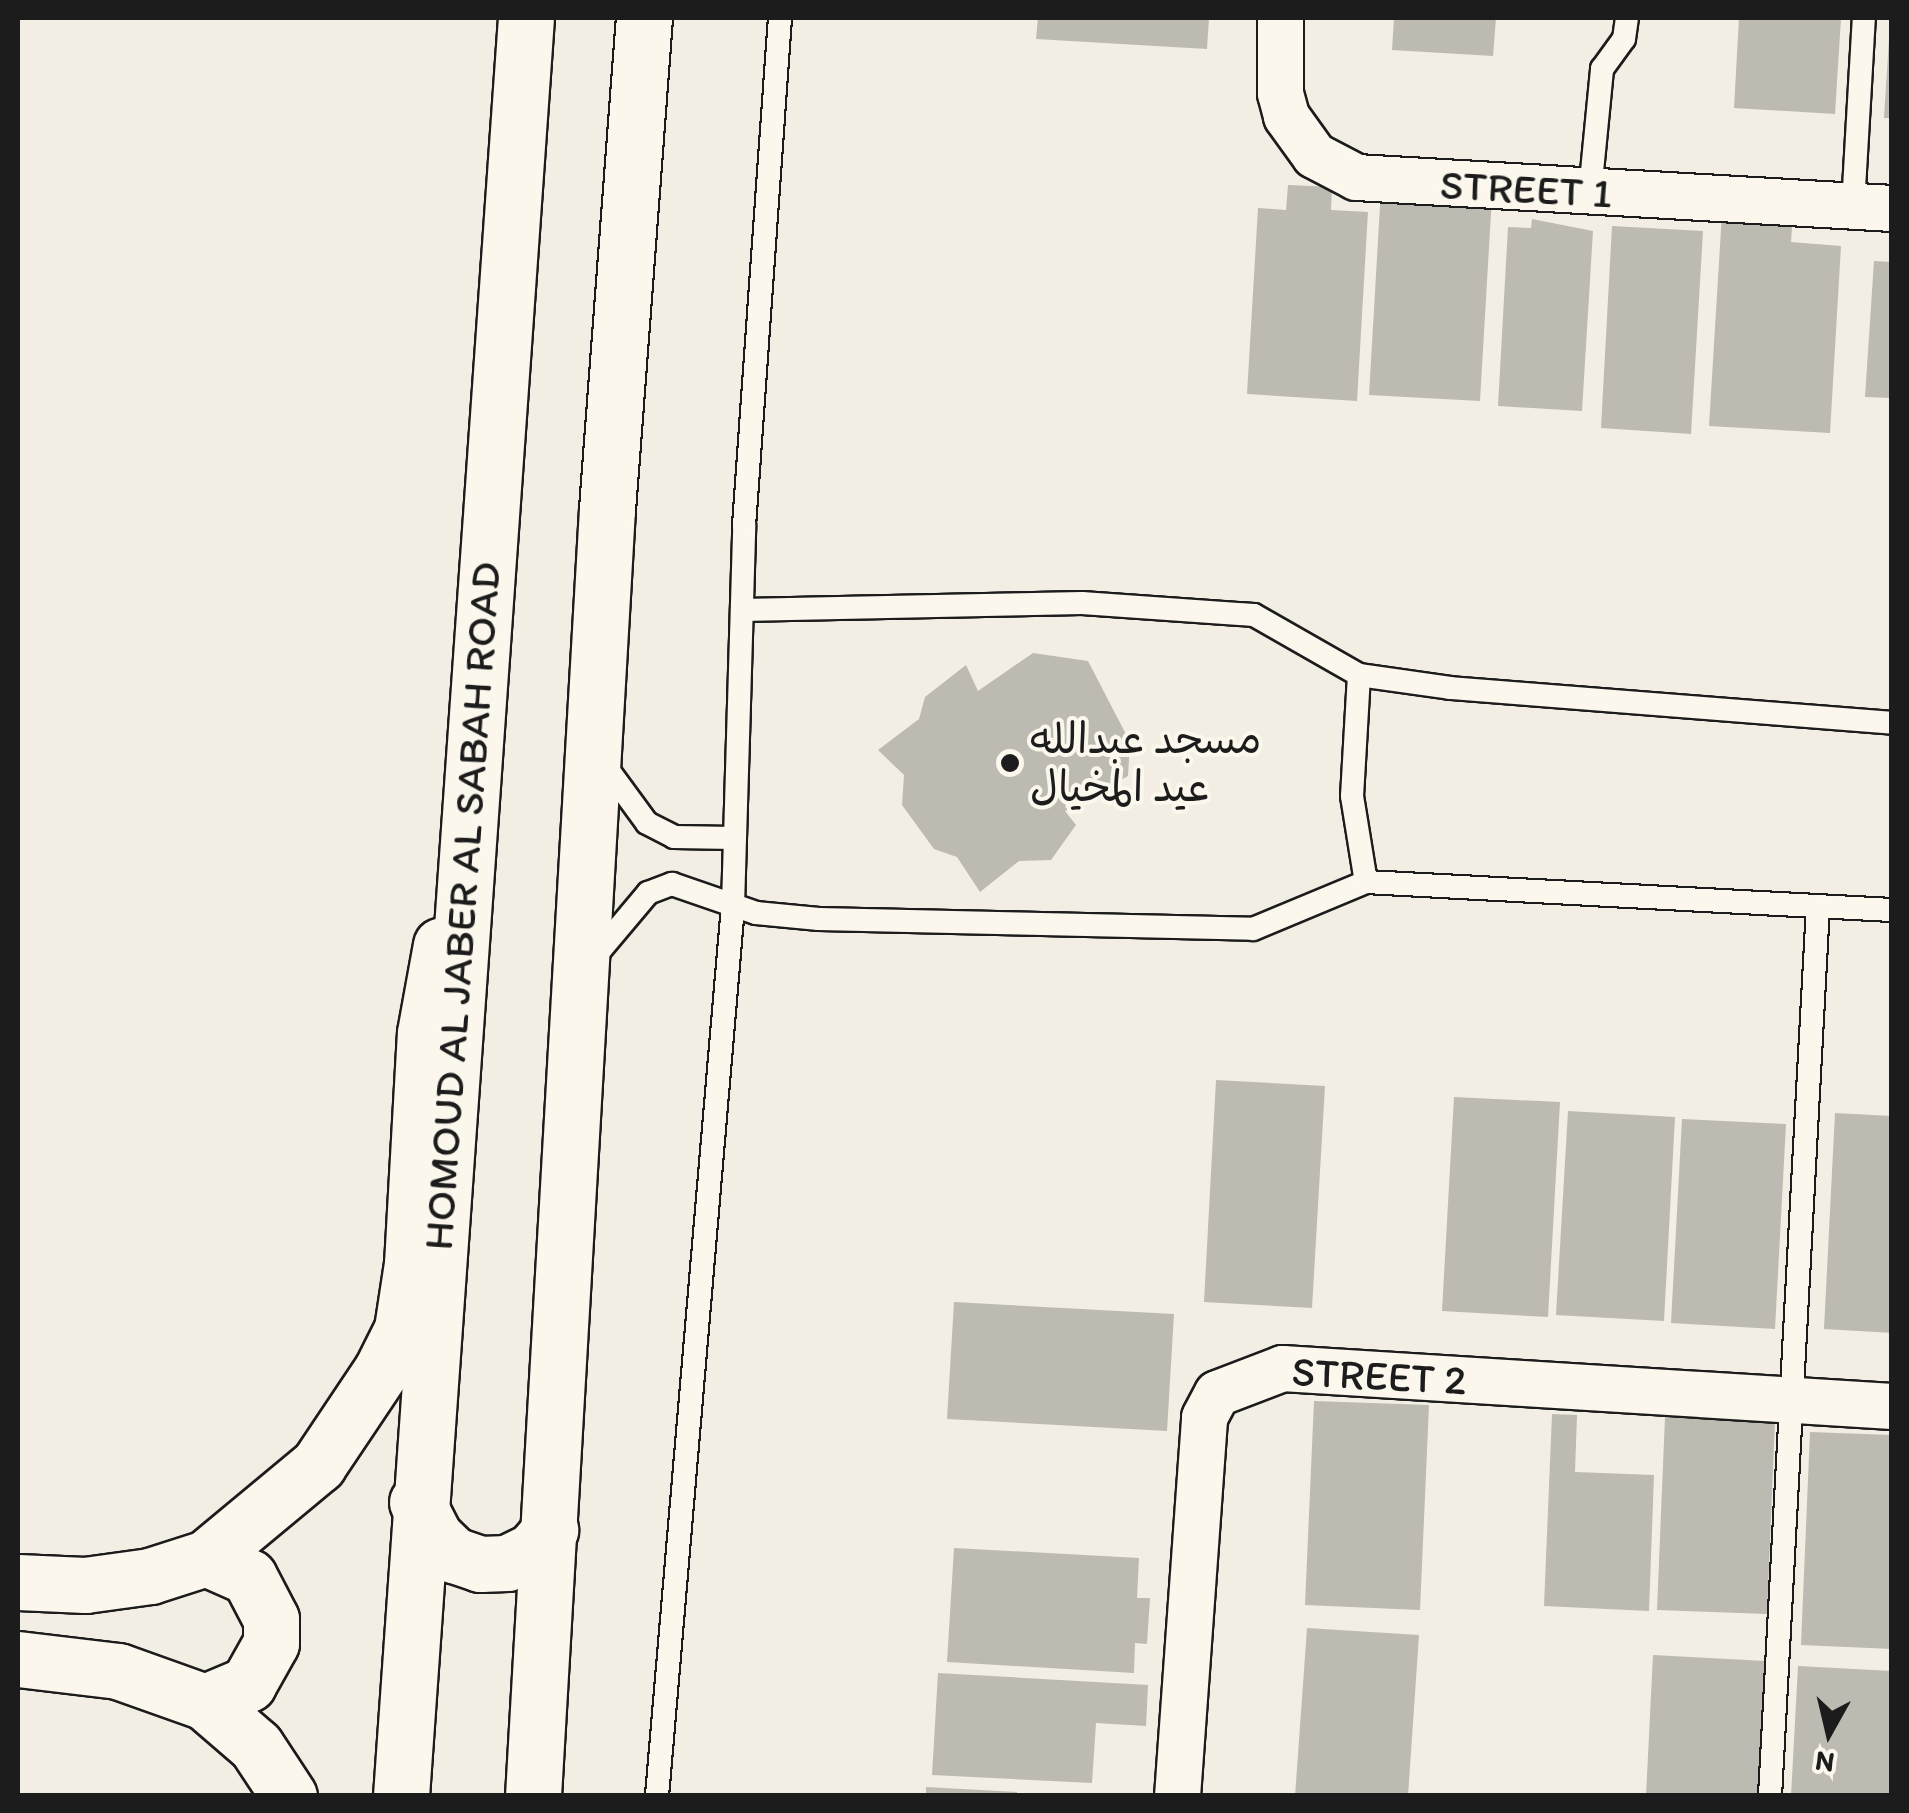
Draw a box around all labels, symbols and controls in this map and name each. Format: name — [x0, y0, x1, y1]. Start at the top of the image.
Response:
street label: STREET 1 — [1439, 159, 1613, 219]
street label: HOMOUD AL JABER AL SABAH ROAD — [413, 561, 511, 1251]
place label: مسجد عبدالله عيد المخيال — [1030, 714, 1261, 812]
marker: مسجد عبدالله عيد المخيال — [999, 752, 1021, 774]
street label: STREET 2 — [1290, 1346, 1468, 1406]
north arrow — [1779, 1683, 1879, 1783]
text: N — [1813, 1745, 1837, 1781]

